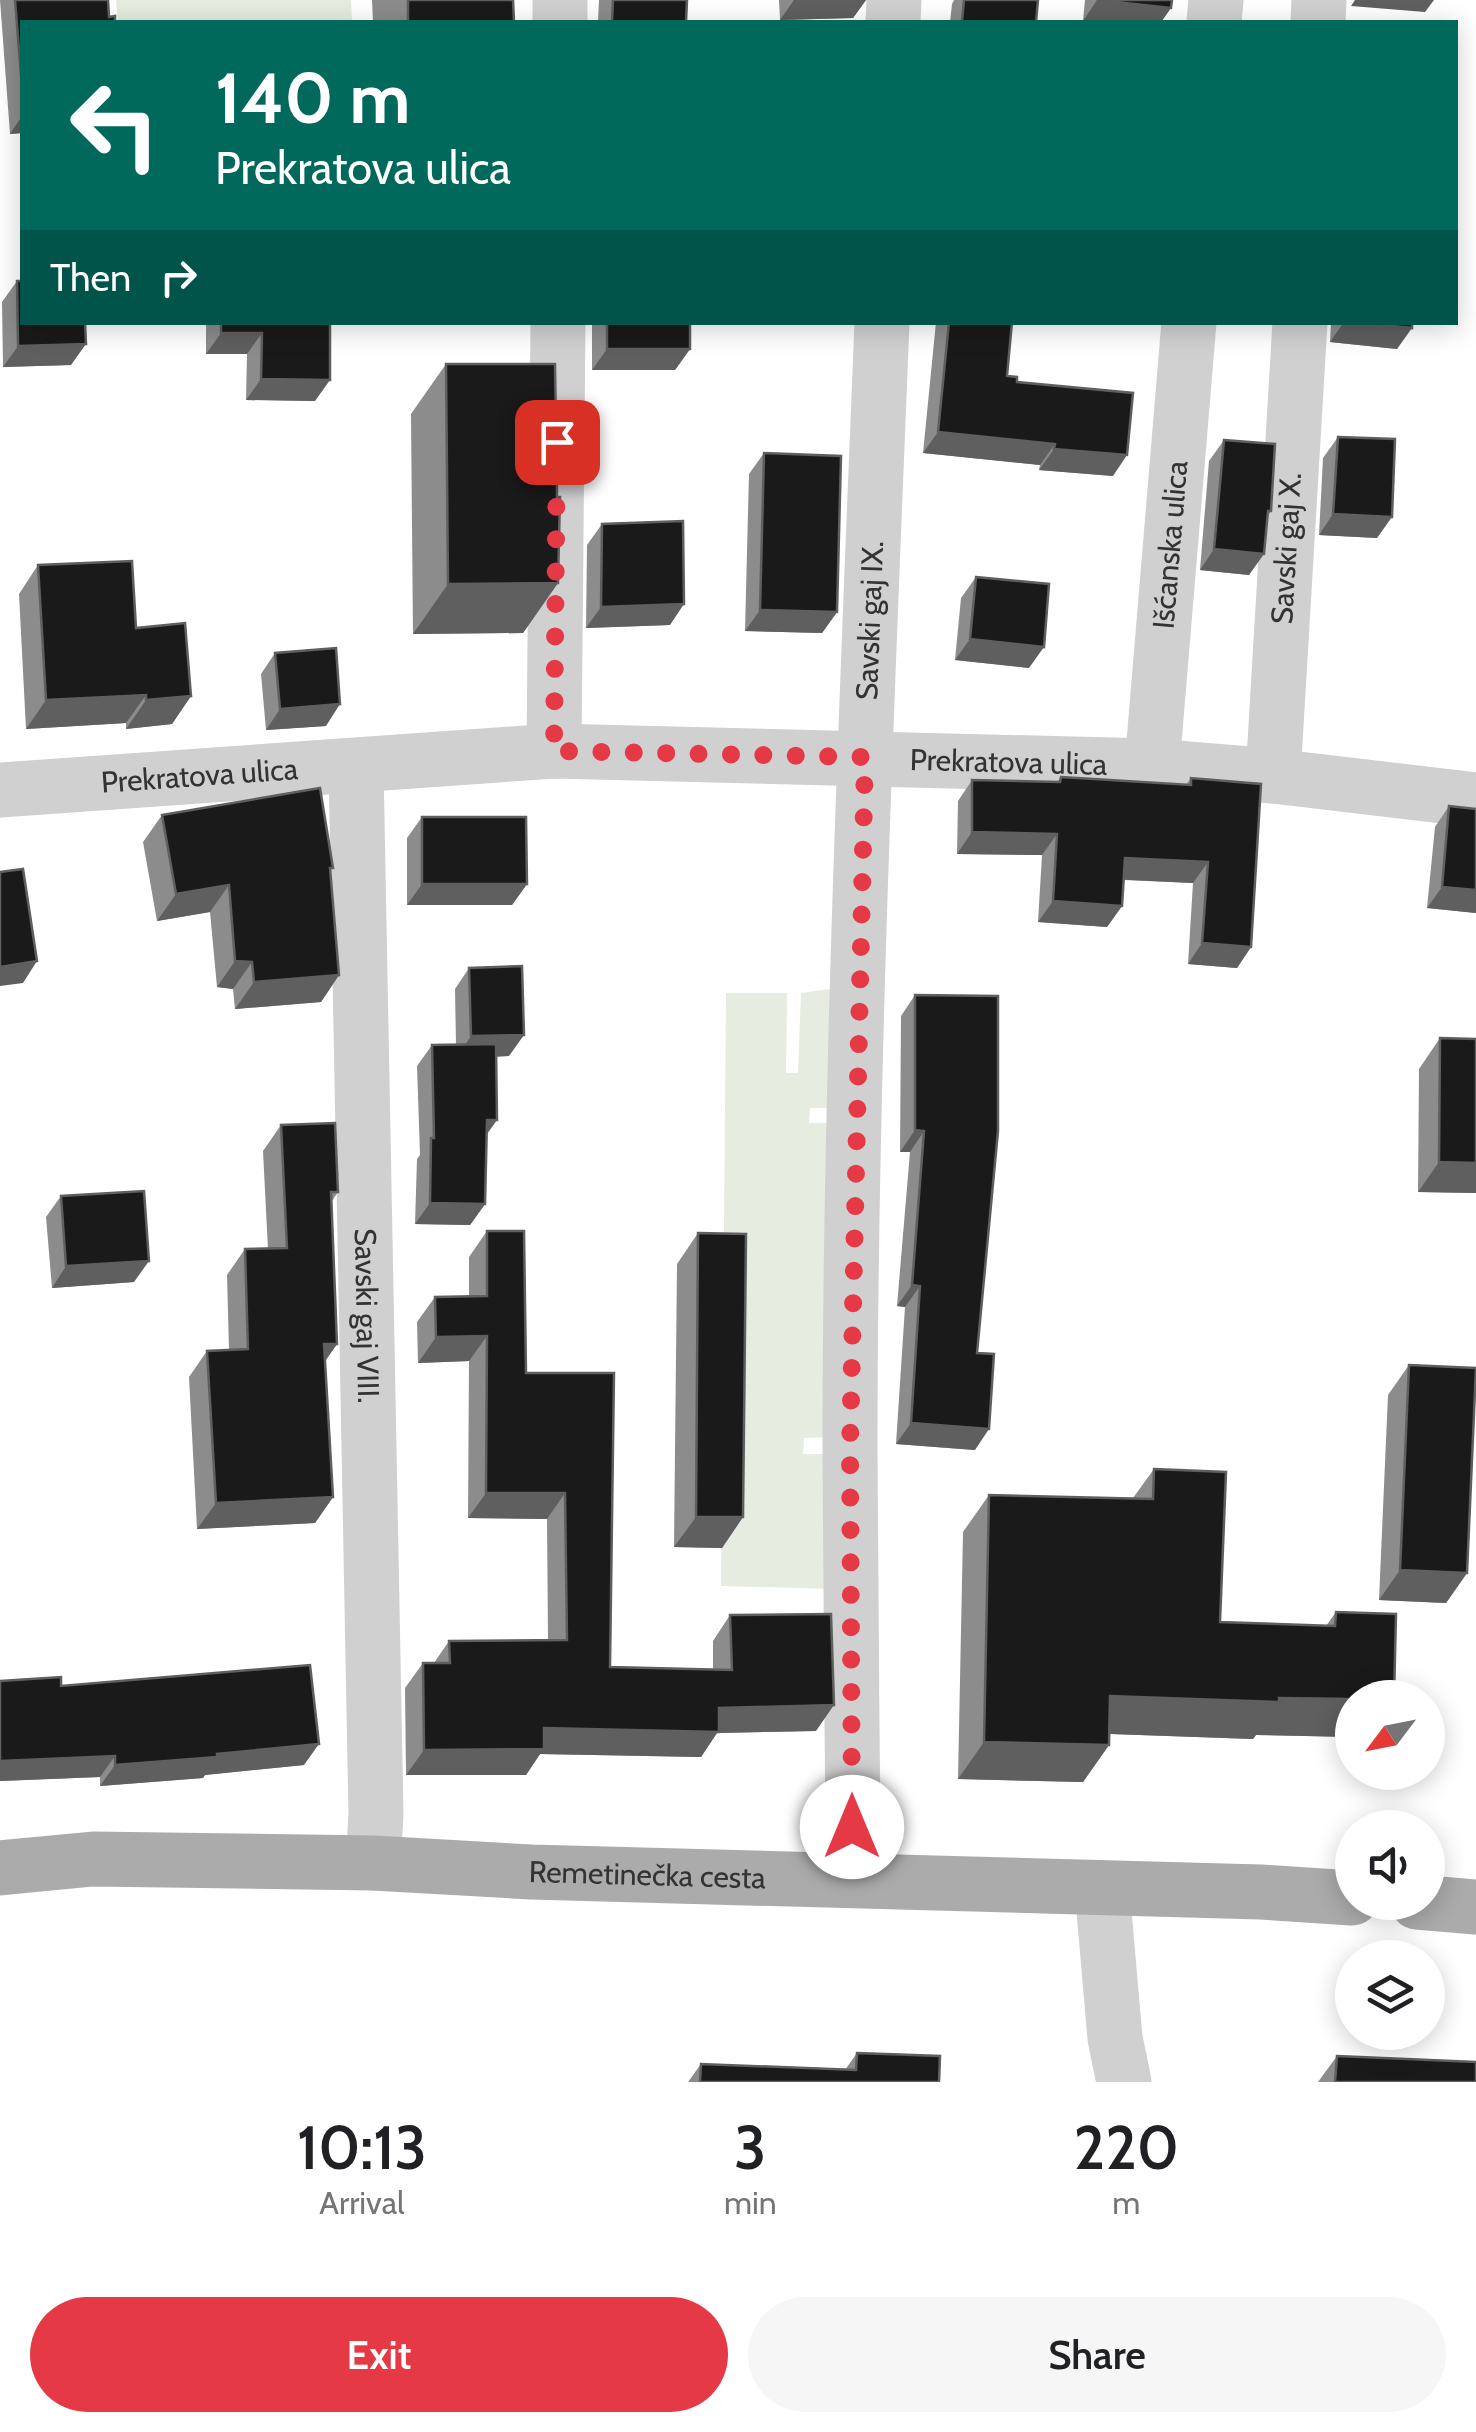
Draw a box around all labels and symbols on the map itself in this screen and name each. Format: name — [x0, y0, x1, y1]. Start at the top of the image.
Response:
pin — [515, 400, 600, 485]
street label: Išćanska ulica — [1144, 459, 1195, 630]
street label: Savski gaj X. — [1263, 472, 1309, 625]
street label: Savski gaj IX. — [848, 540, 891, 701]
street label: Prekratova ulica — [909, 741, 1108, 783]
street label: Prekratova ulica — [100, 750, 300, 801]
street label: Savski gaj VIII. — [347, 1228, 387, 1404]
north arrow — [1335, 1680, 1445, 1790]
position arrow — [800, 1775, 904, 1879]
street label: Remetinečka cesta — [528, 1853, 767, 1896]

